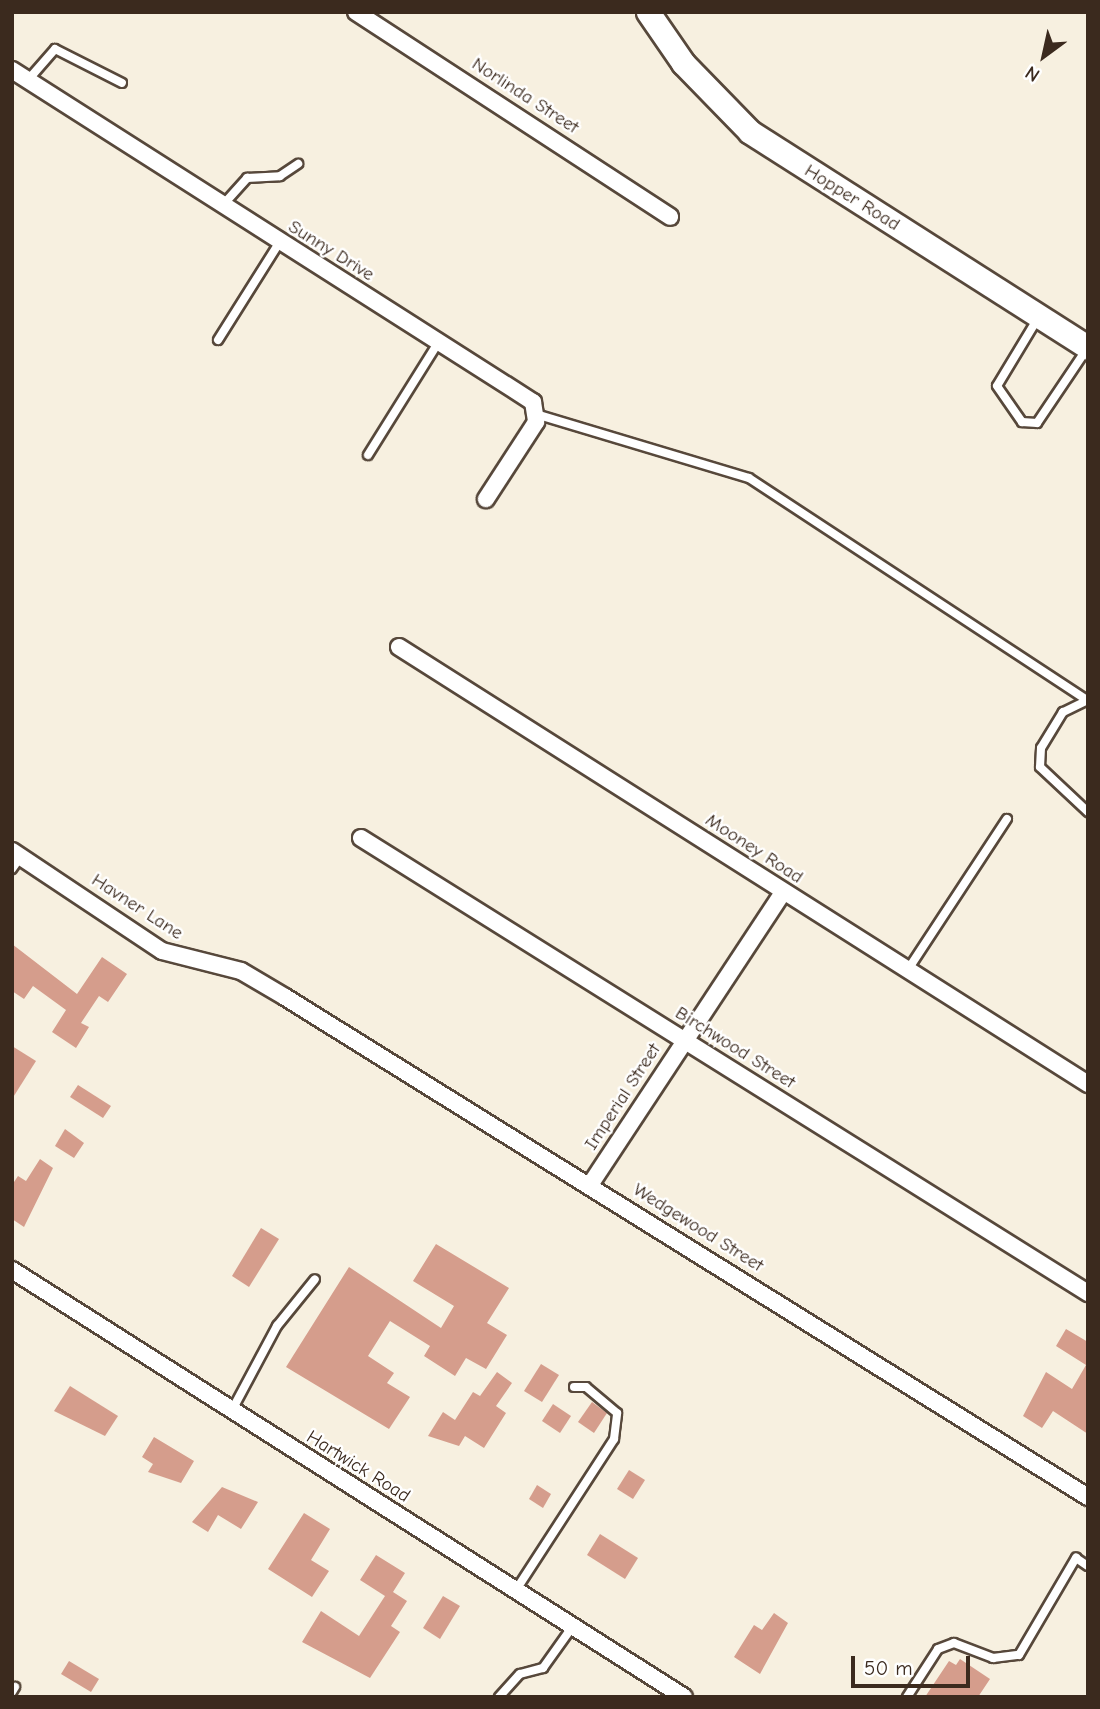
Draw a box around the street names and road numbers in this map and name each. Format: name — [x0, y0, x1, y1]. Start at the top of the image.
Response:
street label: Norlinda Street — [467, 53, 583, 139]
street label: Hopper Road — [800, 160, 904, 236]
street label: Sunny Drive — [284, 216, 378, 286]
street label: Mooney Road — [701, 809, 807, 889]
street label: Havner Lane — [87, 869, 187, 945]
street label: Birchwood Street — [671, 1002, 799, 1094]
street label: Imperial Street — [580, 1039, 666, 1155]
street label: Wedgewood Street — [629, 1179, 767, 1277]
street label: Hartwick Road — [302, 1426, 414, 1508]

